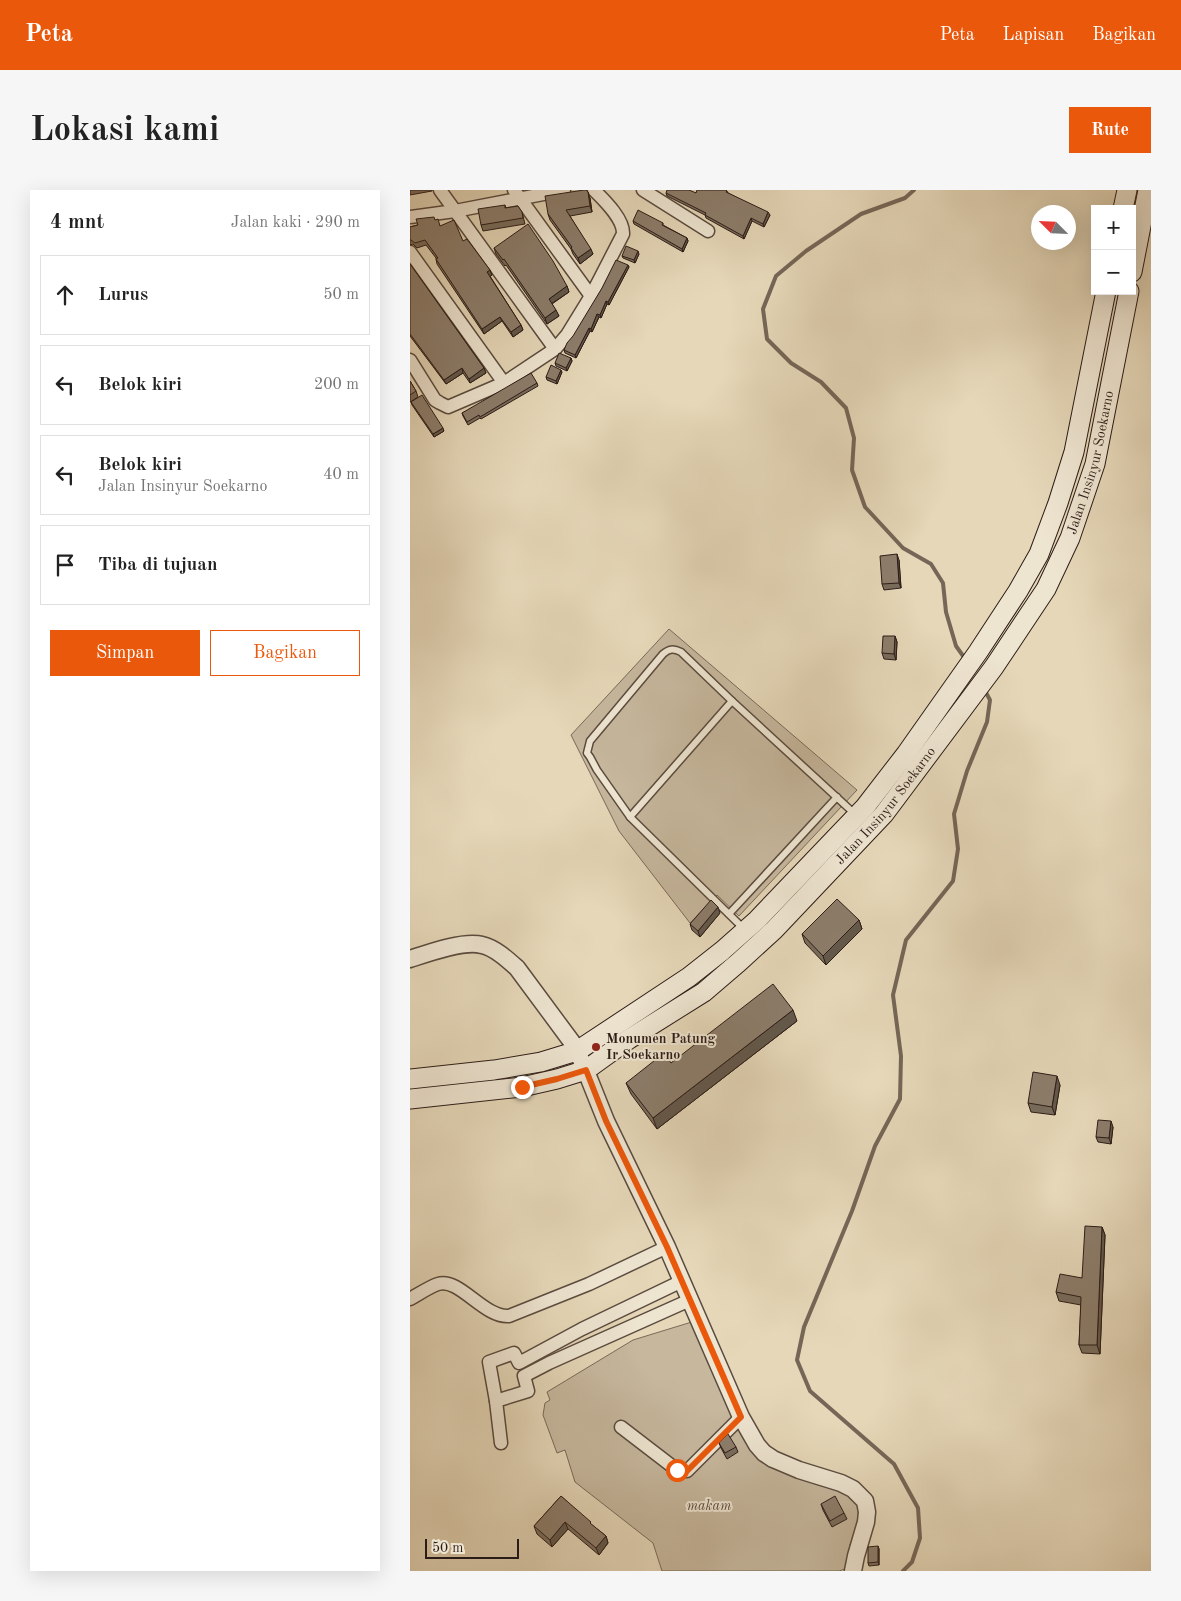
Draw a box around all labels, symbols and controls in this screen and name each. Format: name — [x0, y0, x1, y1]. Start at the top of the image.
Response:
text: Peta — [25, 23, 73, 47]
text: Peta — [940, 26, 975, 44]
text: Lapisan — [1003, 26, 1064, 44]
text: Bagikan — [1092, 26, 1156, 44]
button: Rute — [1069, 107, 1151, 153]
text: Lokasi kami — [30, 113, 219, 148]
north arrow — [1031, 205, 1076, 250]
map controls — [1091, 205, 1136, 295]
button: + — [1091, 205, 1136, 250]
text: 4 mnt — [50, 212, 104, 233]
text: Jalan kaki · 290 m — [231, 215, 360, 231]
button: − — [1091, 250, 1136, 295]
icon: ahead — [51, 281, 79, 309]
text: Lurus — [98, 286, 148, 305]
text: 50 m — [323, 287, 359, 303]
icon: left — [51, 371, 79, 399]
text: Belok kiri — [98, 376, 182, 395]
text: 200 m — [314, 377, 359, 393]
street label: Jalan Insinyur Soekarno — [1065, 389, 1116, 536]
text: Belok kiri — [98, 456, 182, 475]
icon: left — [51, 461, 79, 489]
text: 40 m — [323, 467, 359, 483]
text: Jalan Insinyur Soekarno — [98, 479, 267, 495]
icon: arrive — [51, 551, 79, 579]
text: Tiba di tujuan — [98, 556, 218, 575]
button: Simpan — [50, 630, 200, 676]
button: Bagikan — [210, 630, 360, 676]
street label: Jalan Insinyur Soekarno — [833, 745, 938, 867]
place label: Monumen Patung Ir Soekarno — [606, 1032, 715, 1062]
marker: Monumen Patung Ir Soekarno — [590, 1041, 602, 1053]
route end — [511, 1076, 534, 1099]
route start — [666, 1459, 689, 1482]
park label: makam — [687, 1499, 731, 1513]
scale bar — [425, 1536, 519, 1559]
text: 50 m — [432, 1541, 463, 1555]

